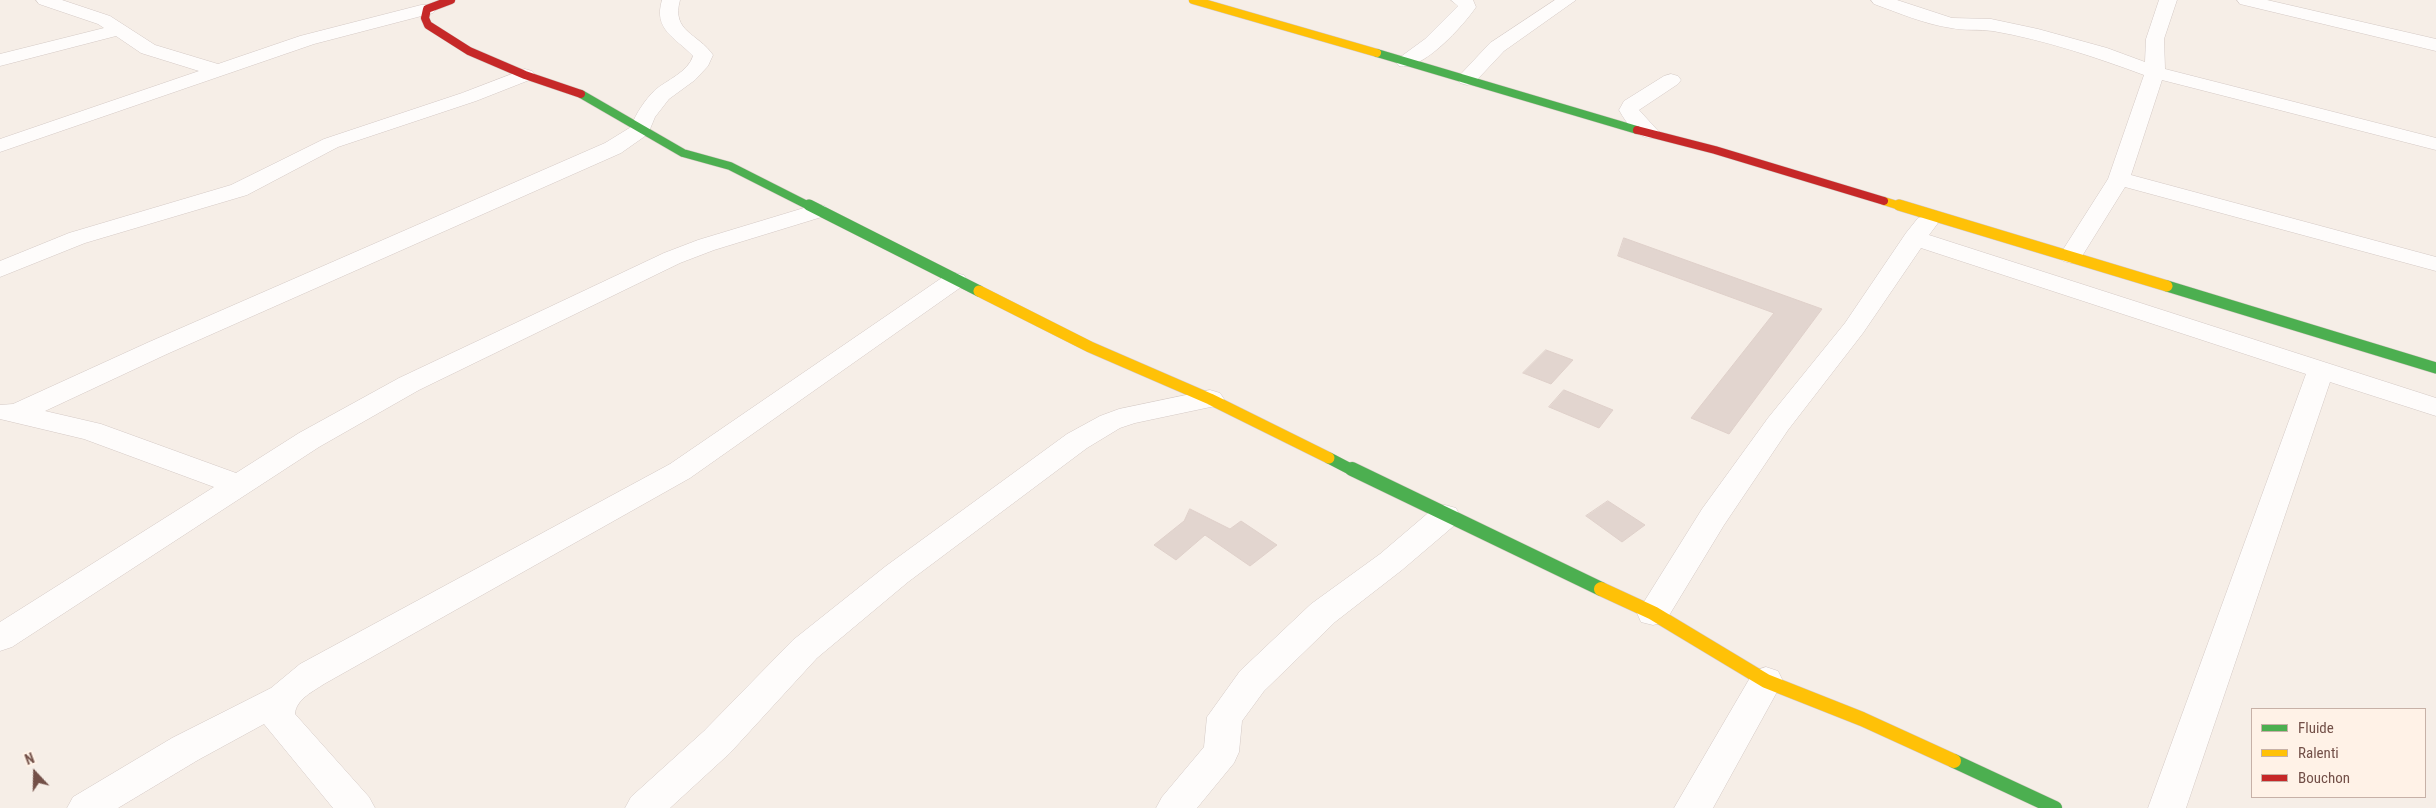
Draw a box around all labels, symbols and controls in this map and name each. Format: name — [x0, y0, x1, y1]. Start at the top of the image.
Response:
legend — [2251, 708, 2426, 798]
text: Fluide — [2298, 719, 2334, 737]
text: Ralenti — [2298, 744, 2339, 762]
north arrow — [10, 748, 60, 798]
text: N — [23, 750, 36, 768]
text: Bouchon — [2298, 769, 2350, 787]

